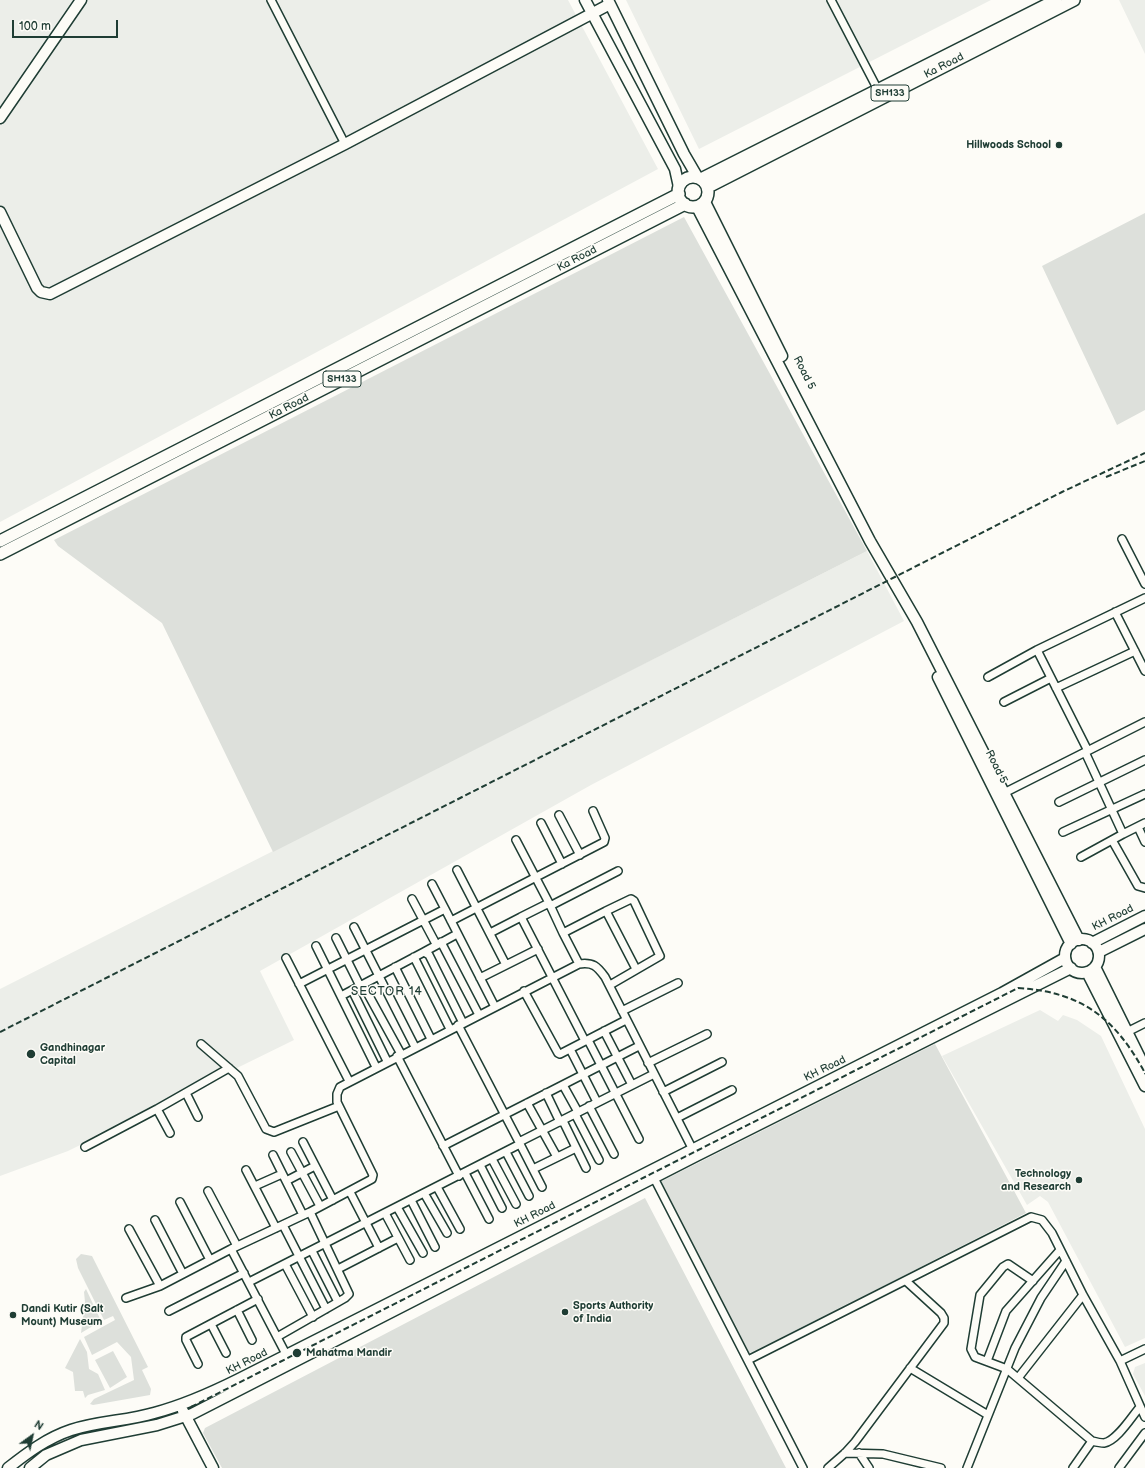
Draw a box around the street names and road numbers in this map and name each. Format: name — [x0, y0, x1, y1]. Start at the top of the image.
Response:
street label: Ka Road — [922, 50, 966, 82]
road number: SH133 — [871, 85, 909, 101]
street label: Ka Road — [555, 243, 599, 275]
street label: Road 5 — [790, 354, 818, 392]
road number: SH133 — [323, 371, 361, 387]
street label: Ka Road — [267, 391, 311, 423]
street label: Road 5 — [982, 748, 1010, 786]
street label: KH Road — [1090, 902, 1136, 934]
street label: KH Road — [802, 1053, 848, 1085]
street label: KH Road — [512, 1199, 558, 1231]
street label: KH Road — [224, 1346, 270, 1378]

